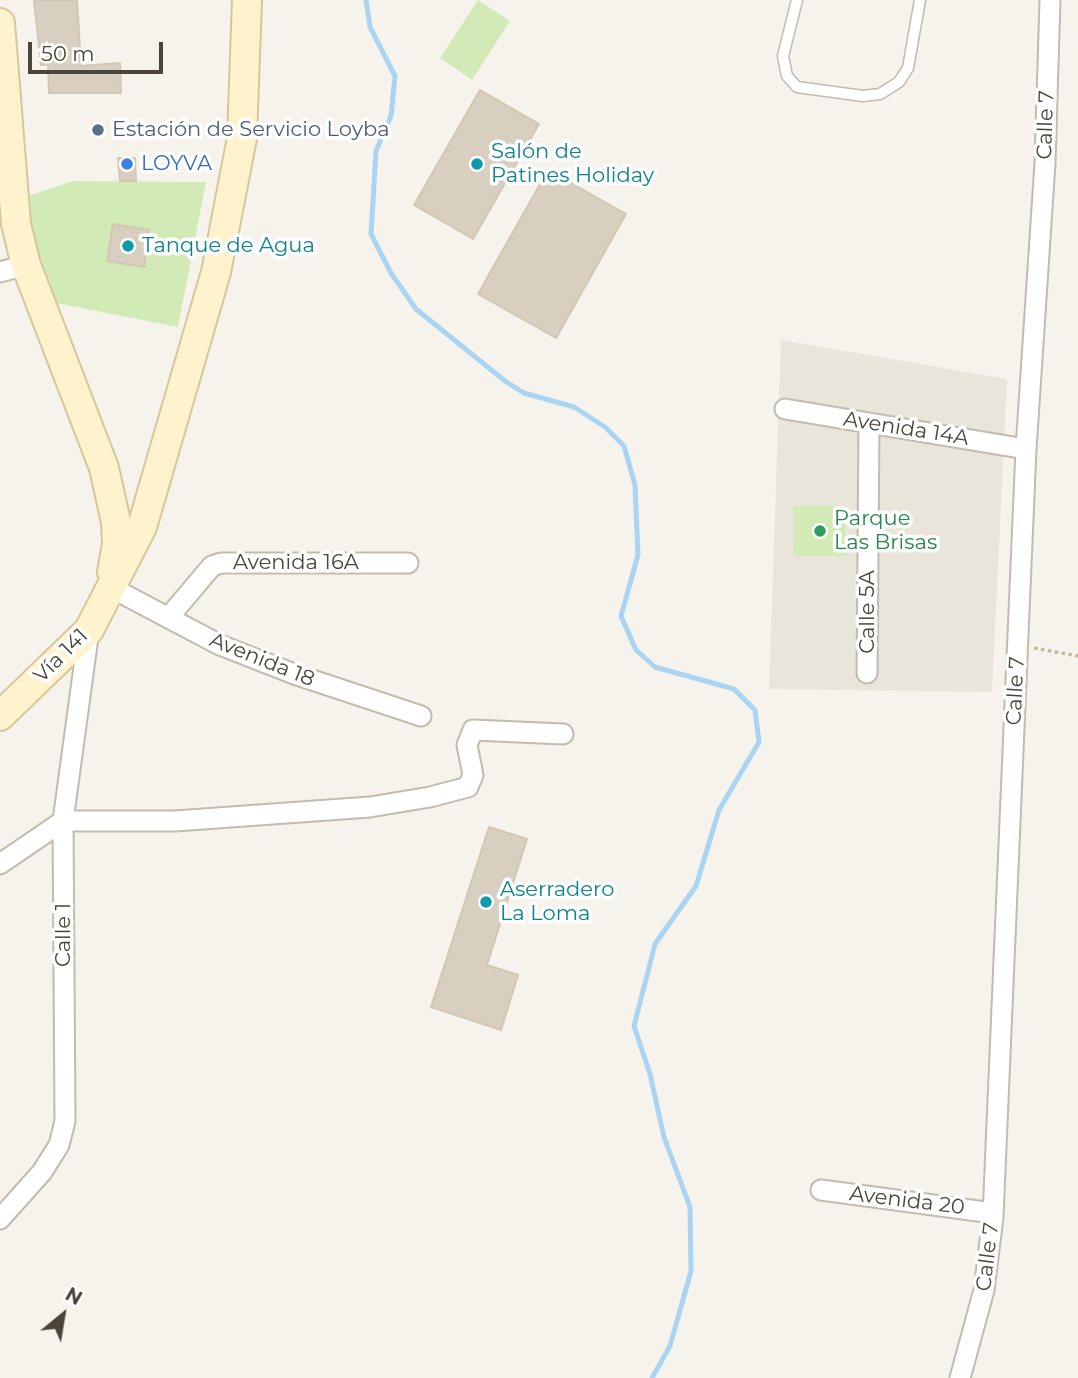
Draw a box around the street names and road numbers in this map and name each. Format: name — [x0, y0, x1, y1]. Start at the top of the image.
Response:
street label: Calle 7 — [1032, 90, 1060, 160]
street label: Avenida 14A — [841, 407, 971, 451]
street label: Avenida 16A — [233, 550, 359, 576]
street label: Calle 5A — [855, 570, 881, 654]
street label: Vía 141 — [29, 624, 93, 688]
street label: Avenida 18 — [206, 627, 318, 693]
street label: Calle 7 — [1002, 656, 1030, 726]
street label: Calle 1 — [51, 903, 77, 967]
street label: Avenida 20 — [848, 1181, 966, 1221]
street label: Calle 7 — [971, 1221, 1005, 1293]

